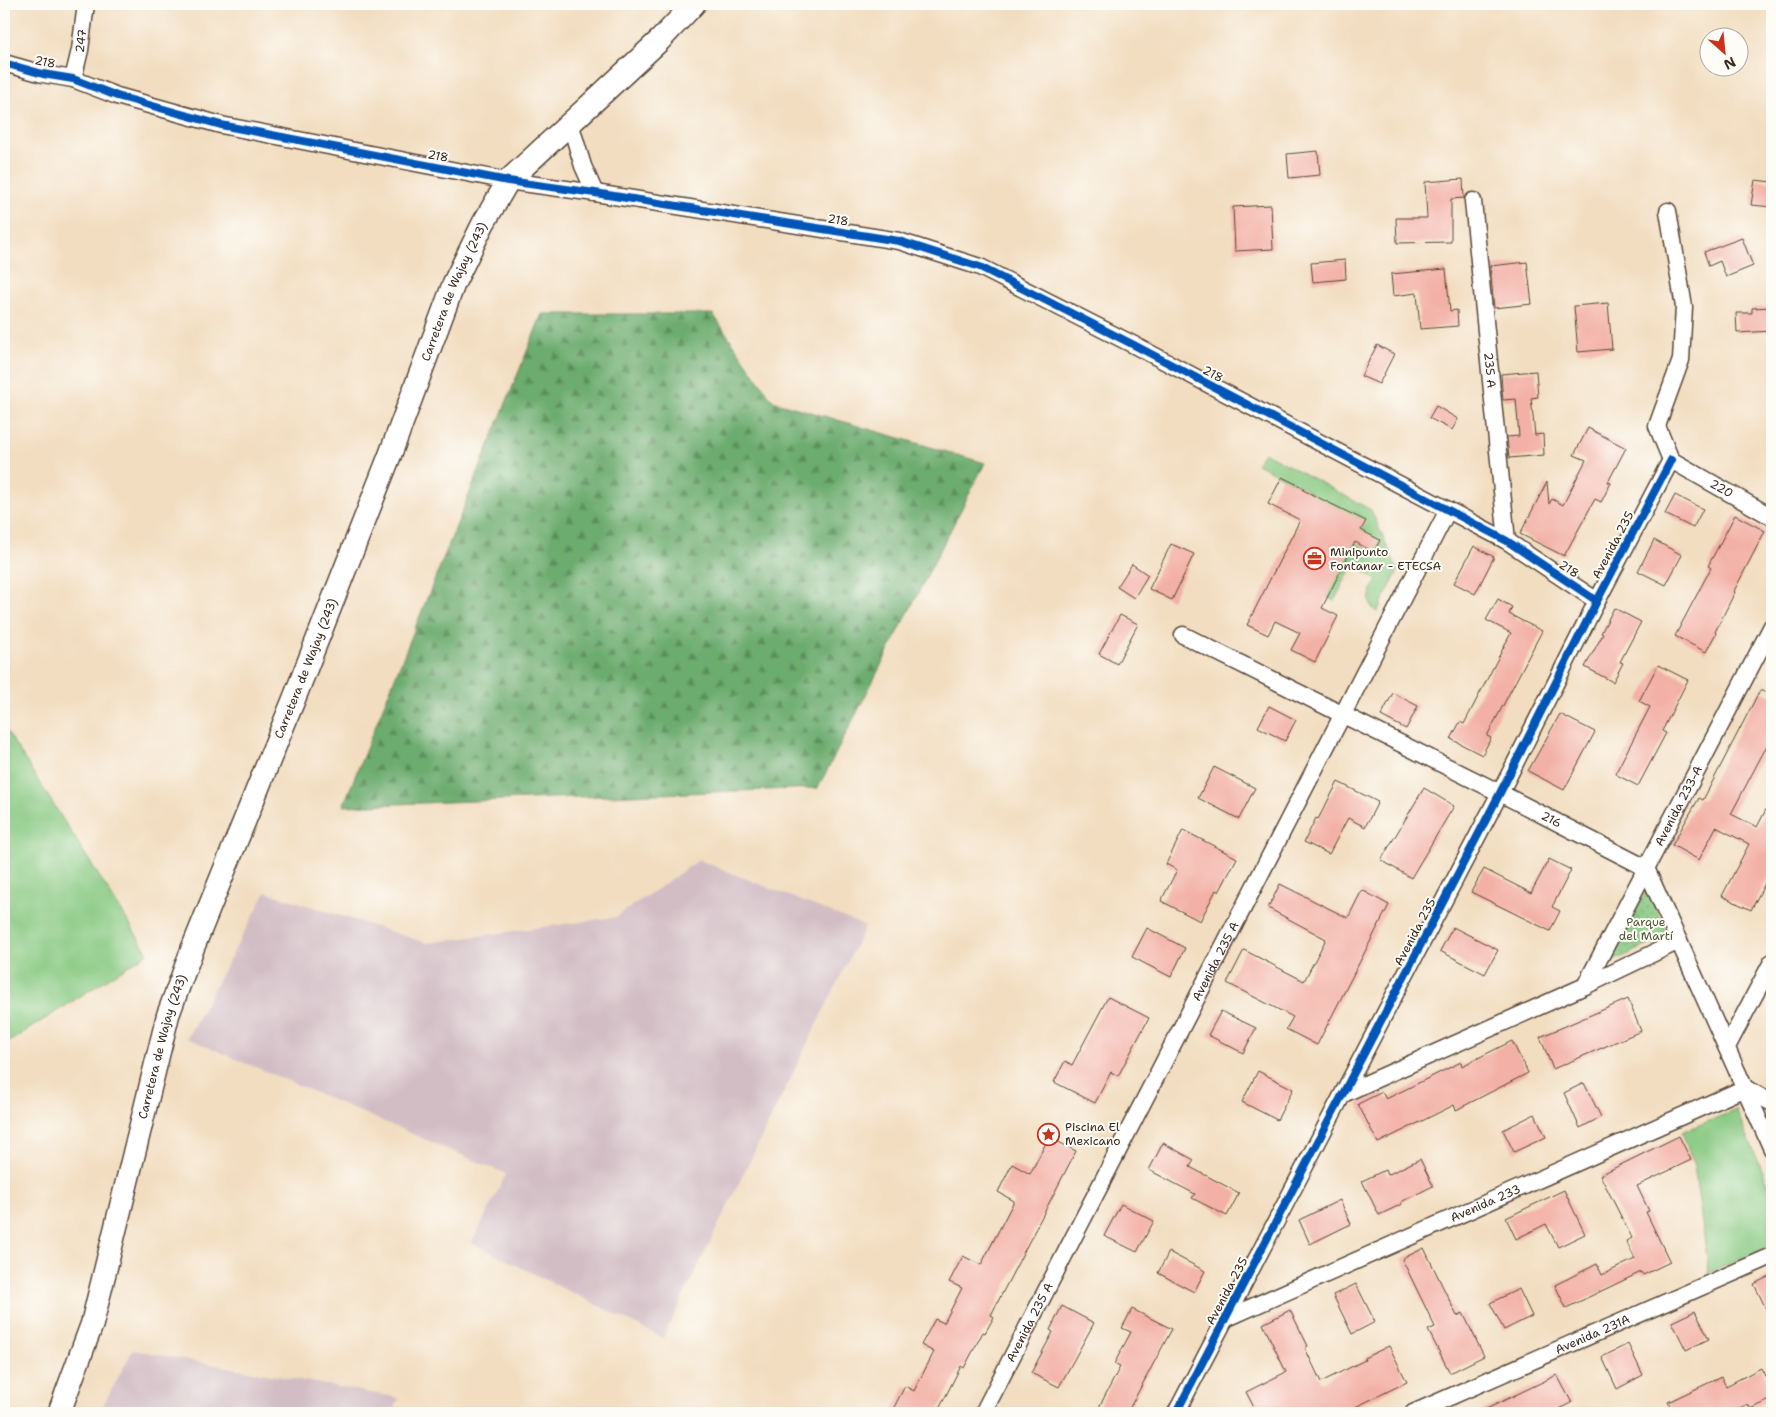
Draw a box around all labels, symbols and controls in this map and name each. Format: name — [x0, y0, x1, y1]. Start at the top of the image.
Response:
street label: 247 — [72, 28, 91, 54]
north arrow — [1698, 28, 1748, 78]
street label: 218 — [33, 52, 57, 72]
text: N — [1721, 53, 1739, 74]
street label: 218 — [426, 146, 450, 166]
street label: 218 — [826, 210, 850, 230]
street label: Carretera de Wajay (243) — [418, 220, 491, 363]
street label: 235 A — [1480, 351, 1500, 389]
street label: 218 — [1200, 362, 1226, 386]
street label: 220 — [1707, 476, 1736, 501]
street label: Avenida 235 — [1589, 508, 1637, 582]
place label: Minipunto Fontanar - ETECSA — [1330, 544, 1442, 574]
office icon: Minipunto Fontanar - ETECSA — [1302, 547, 1326, 571]
street label: 218 — [1556, 556, 1582, 582]
street label: Carretera de Wajay (243) — [271, 596, 341, 741]
street label: Avenida 233-A — [1651, 763, 1706, 849]
street label: 216 — [1538, 808, 1564, 831]
street label: Avenida 235 — [1391, 895, 1439, 969]
park label: Parque del Martí — [1619, 914, 1674, 944]
street label: Avenida 235 A — [1189, 919, 1243, 1004]
street label: Carretera de Wajay (243) — [135, 972, 190, 1121]
place label: Piscina El Mexicano — [1065, 1119, 1121, 1149]
place icon: Piscina El Mexicano — [1037, 1122, 1061, 1146]
street label: Avenida 233 — [1448, 1181, 1523, 1226]
street label: Avenida 235 — [1203, 1254, 1251, 1328]
street label: Avenida 235 A — [1003, 1280, 1057, 1365]
street label: Avenida 231A — [1553, 1311, 1633, 1358]

